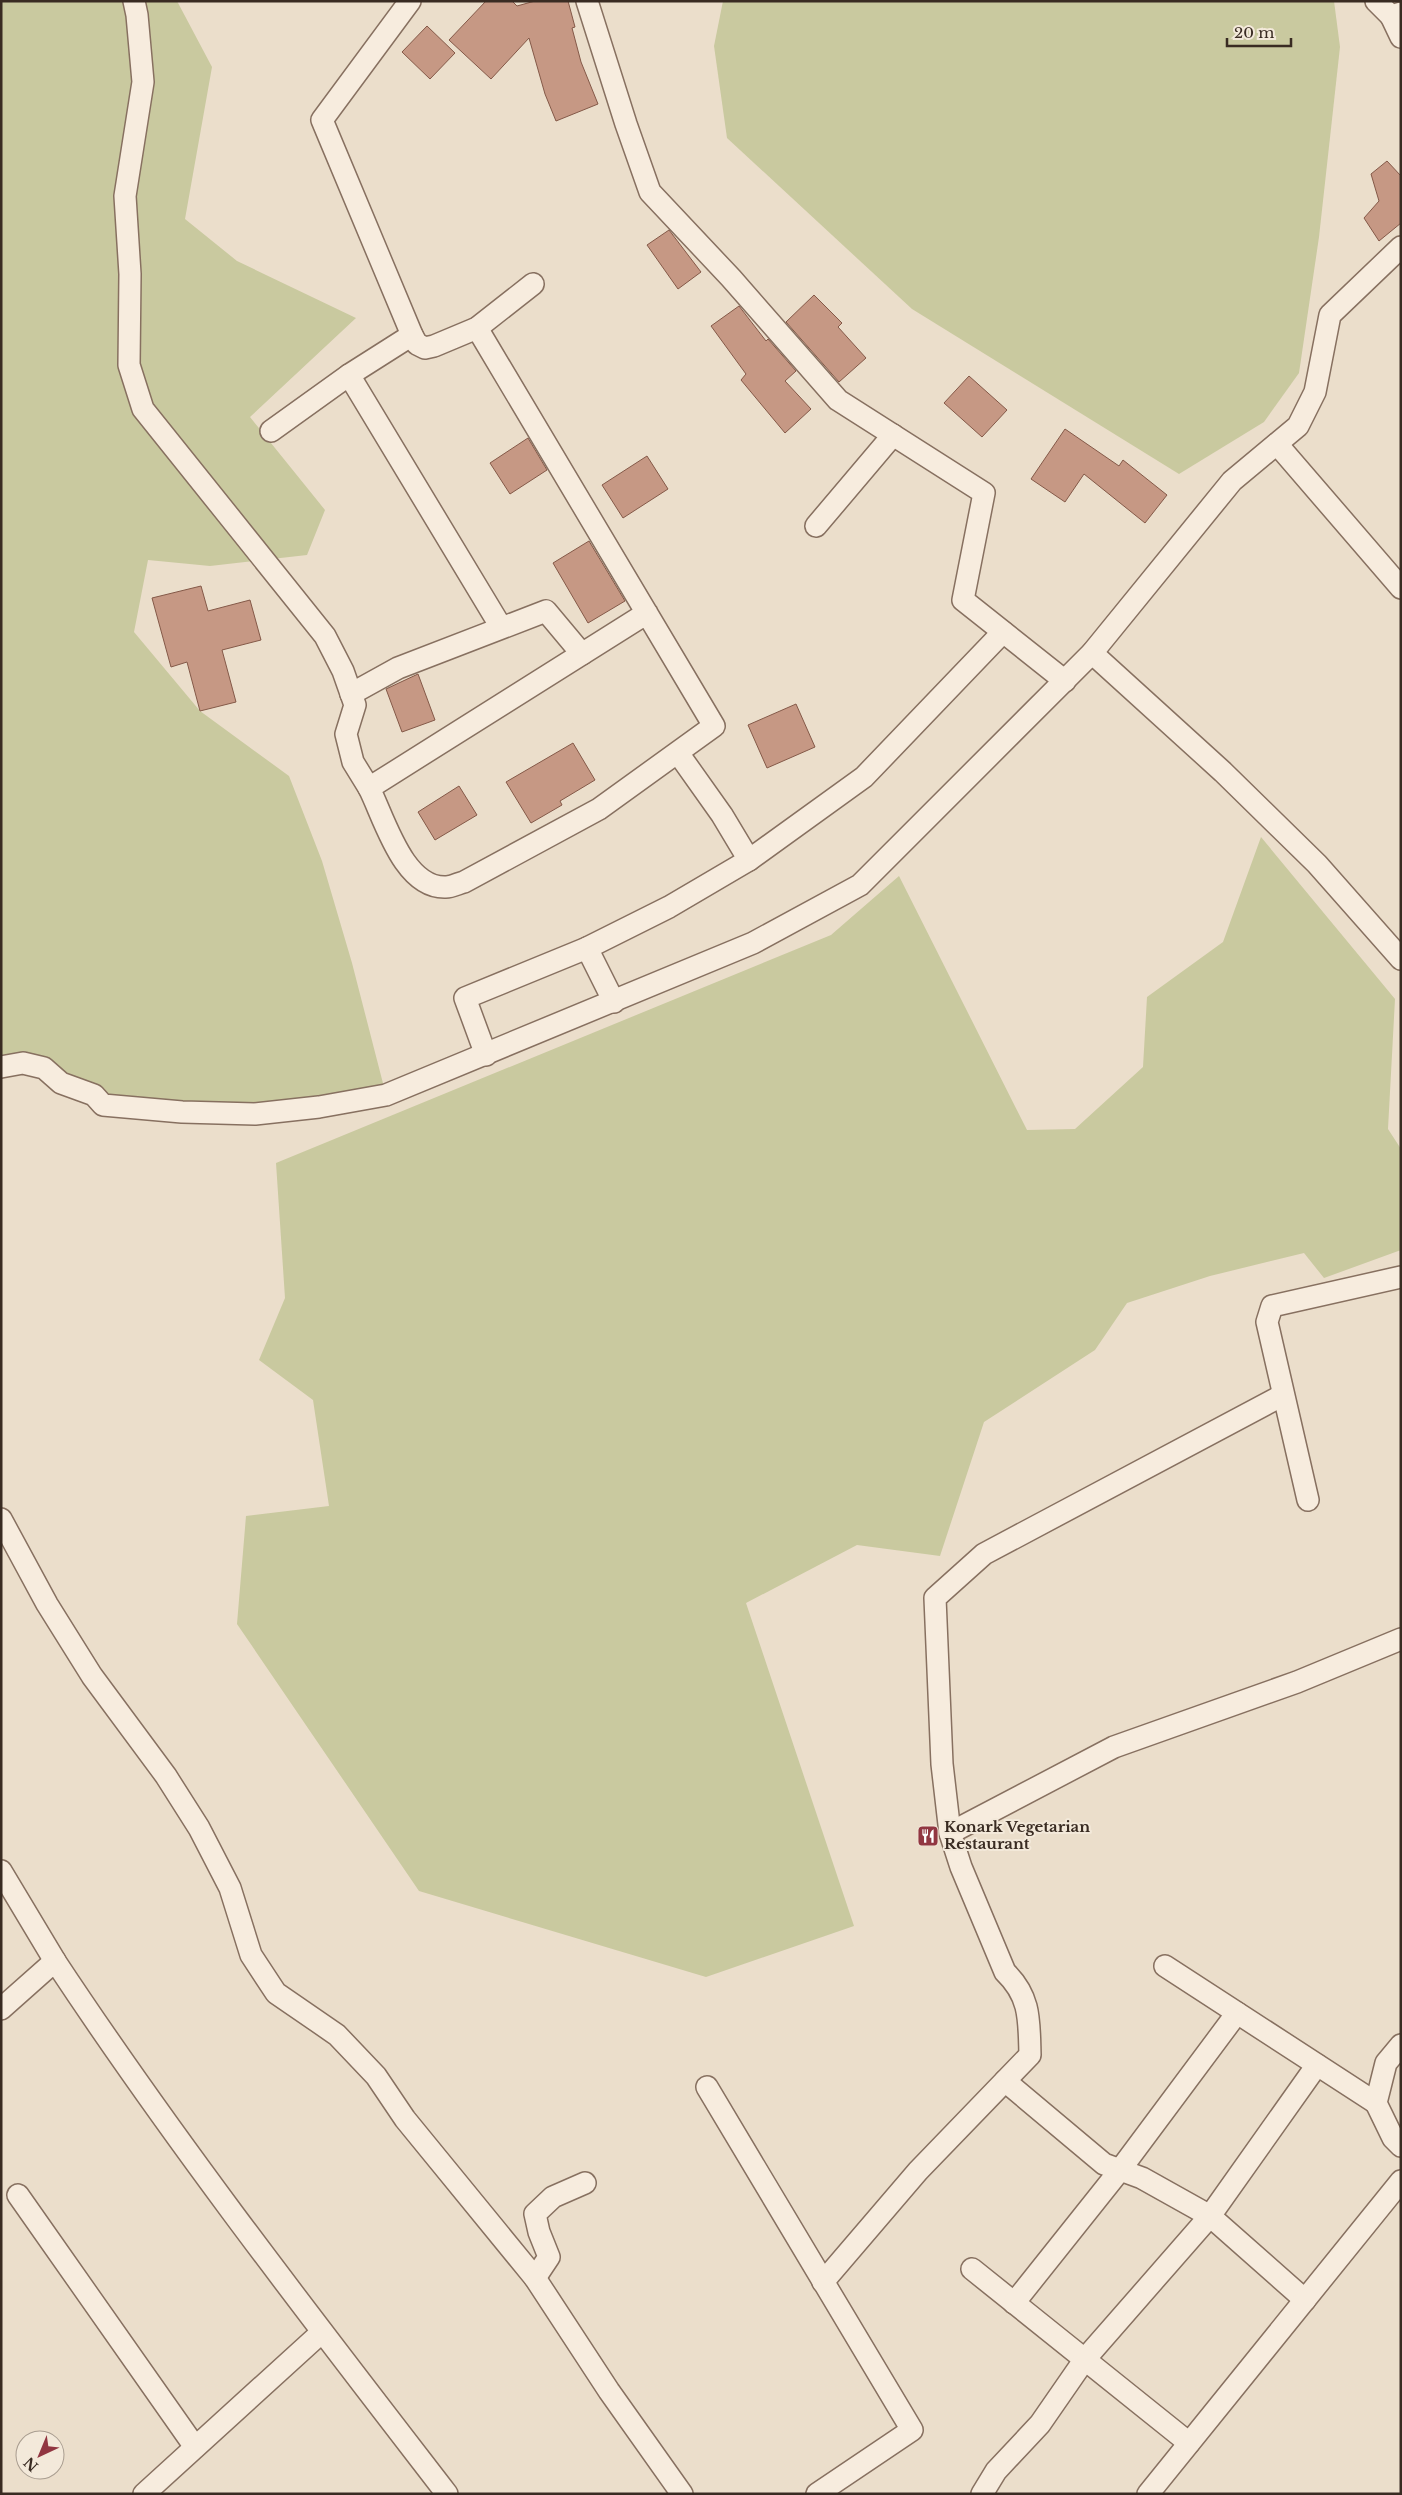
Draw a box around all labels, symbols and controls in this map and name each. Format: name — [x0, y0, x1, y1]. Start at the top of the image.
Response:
scale bar — [1227, 15, 1291, 47]
text: 20 m — [1234, 23, 1274, 42]
place label: Konark Vegetarian Restaurant — [944, 1817, 1090, 1853]
restaurant icon: Konark Vegetarian Restaurant — [916, 1824, 940, 1848]
north arrow — [15, 2430, 65, 2480]
text: N — [20, 2453, 42, 2475]

